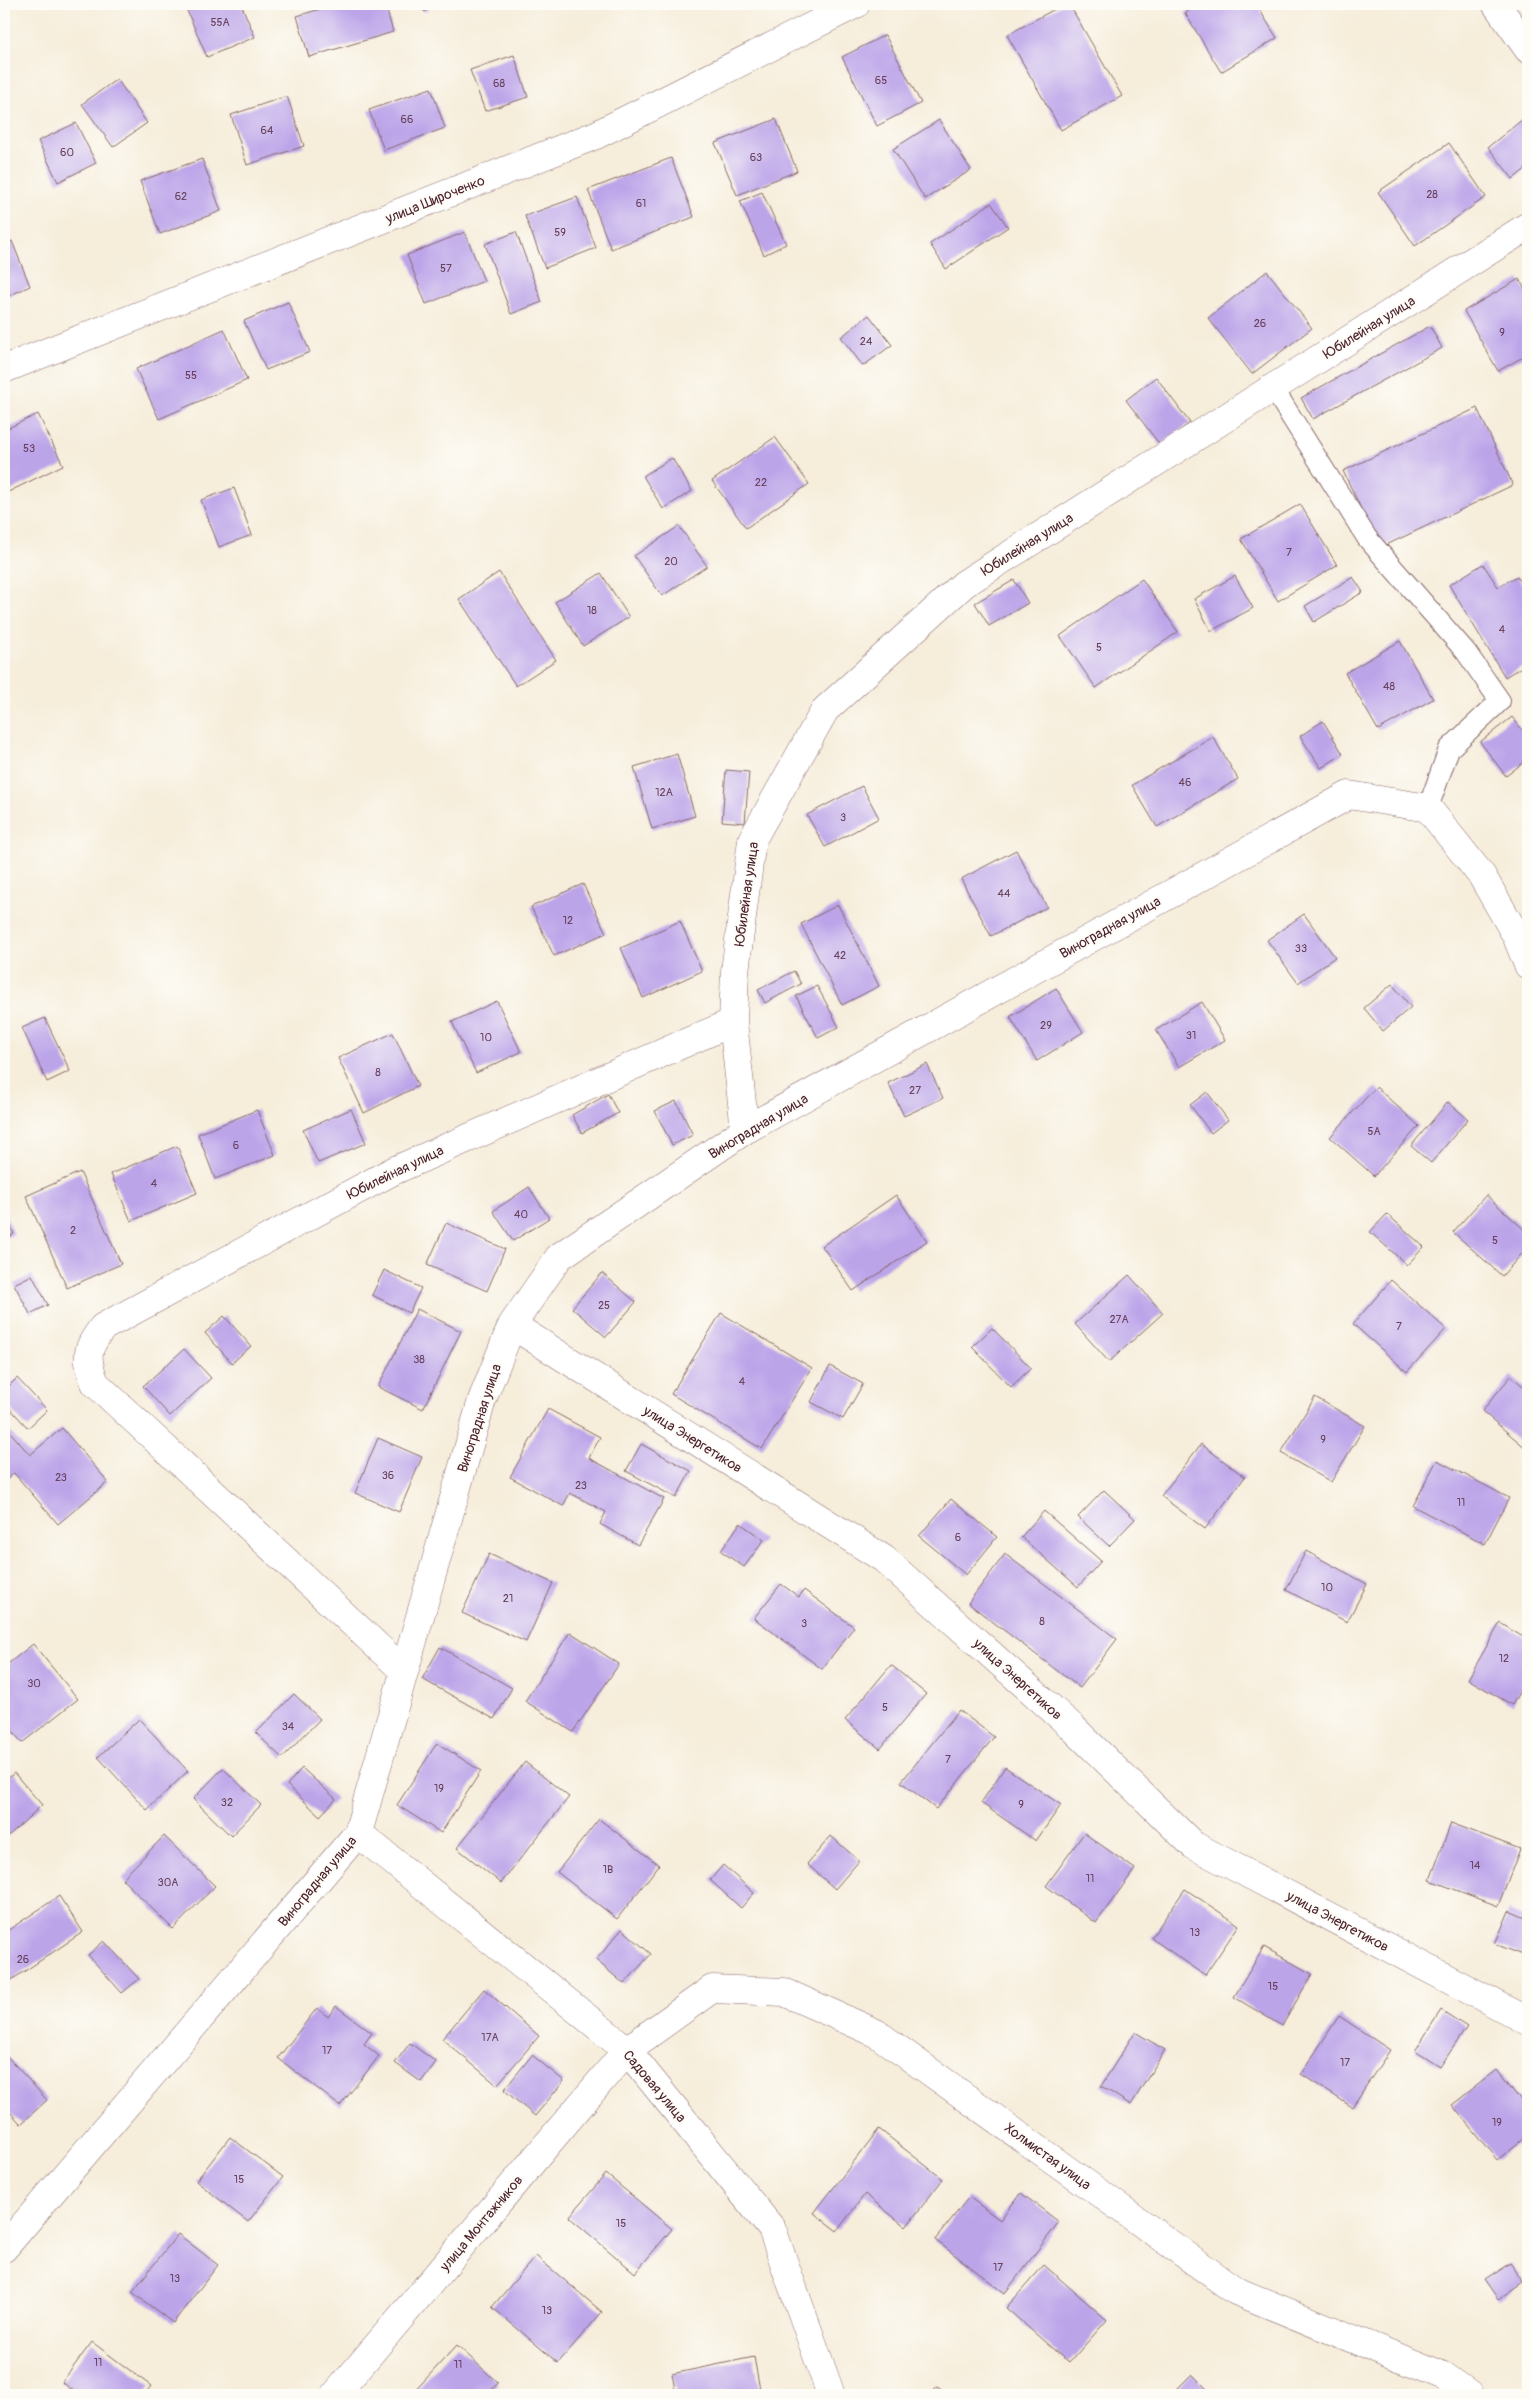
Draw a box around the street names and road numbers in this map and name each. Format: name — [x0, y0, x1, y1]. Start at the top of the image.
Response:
street label: улица Широченко — [382, 172, 488, 227]
street label: Юбилейная улица — [1320, 292, 1418, 363]
street label: Юбилейная улица — [978, 509, 1076, 580]
street label: Юбилейная улица — [731, 841, 762, 947]
street label: Виноградная улица — [1057, 893, 1164, 962]
street label: Виноградная улица — [705, 1090, 811, 1163]
street label: Юбилейная улица — [344, 1142, 446, 1203]
street label: Виноградная улица — [454, 1362, 505, 1474]
street label: улица Энергетиков — [639, 1402, 745, 1477]
street label: улица Энергетиков — [969, 1634, 1066, 1724]
street label: Виноградная улица — [275, 1833, 360, 1930]
street label: улица Энергетиков — [1283, 1887, 1392, 1956]
street label: Садовая улица — [620, 2047, 690, 2126]
street label: Холмистая улица — [1001, 2119, 1094, 2193]
street label: улица Монтажников — [436, 2172, 526, 2275]

